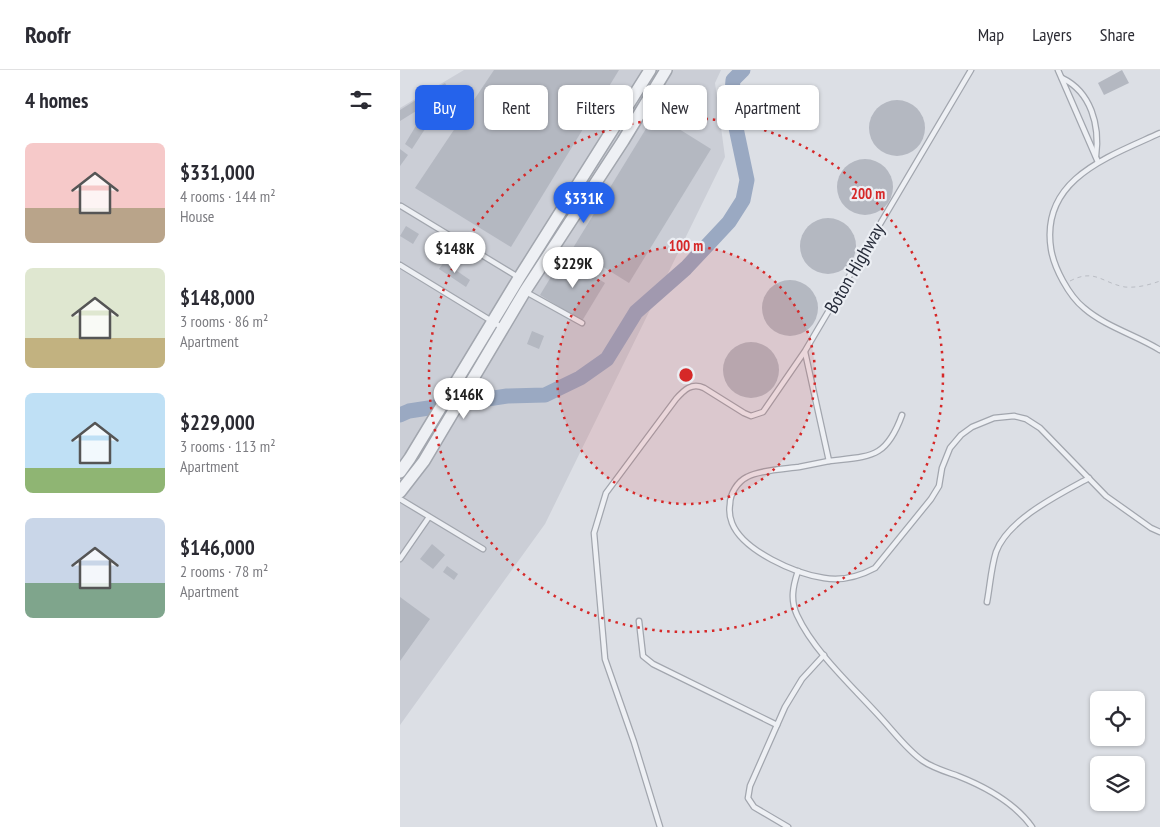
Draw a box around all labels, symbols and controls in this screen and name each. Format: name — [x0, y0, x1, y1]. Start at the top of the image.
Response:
text: Roofr — [25, 19, 71, 50]
text: Map — [978, 23, 1004, 46]
text: Layers — [1032, 23, 1072, 46]
text: Share — [1100, 23, 1135, 46]
chip: Buy — [415, 85, 474, 130]
chip: Rent — [484, 85, 548, 130]
chip: Filters — [558, 85, 633, 130]
chip: New — [643, 85, 707, 130]
chip: Apartment — [717, 85, 819, 130]
icon: filters — [347, 86, 375, 114]
text: 4 homes — [25, 87, 88, 114]
text: $331,000 — [180, 159, 255, 186]
icon: home — [65, 163, 125, 223]
pin: $331K — [549, 182, 619, 224]
text: 200 m — [851, 184, 885, 203]
text: 4 rooms · 144 m² — [180, 186, 276, 206]
text: $331K — [565, 188, 603, 208]
text: House — [180, 206, 214, 226]
street label: Boton Highway — [819, 218, 890, 317]
pin: $148K — [420, 232, 490, 274]
text: 100 m — [669, 236, 703, 255]
text: $148K — [436, 238, 474, 258]
pin: $229K — [538, 246, 608, 289]
text: $229K — [554, 253, 592, 273]
text: $148,000 — [180, 284, 255, 311]
icon: home — [65, 288, 125, 348]
text: 3 rooms · 86 m² — [180, 311, 268, 331]
text: Apartment — [180, 331, 239, 351]
centre of rings — [677, 366, 695, 384]
pin: $146K — [429, 378, 499, 420]
text: $146K — [445, 384, 483, 404]
text: $229,000 — [180, 409, 255, 436]
icon: home — [65, 413, 125, 473]
text: 3 rooms · 113 m² — [180, 436, 276, 456]
text: Apartment — [180, 456, 239, 476]
text: $146,000 — [180, 534, 255, 561]
icon: home — [65, 538, 125, 598]
text: 2 rooms · 78 m² — [180, 561, 268, 581]
text: Apartment — [180, 581, 239, 601]
map controls — [1090, 691, 1145, 811]
button: locate — [1090, 691, 1145, 746]
button: layers — [1090, 756, 1145, 811]

